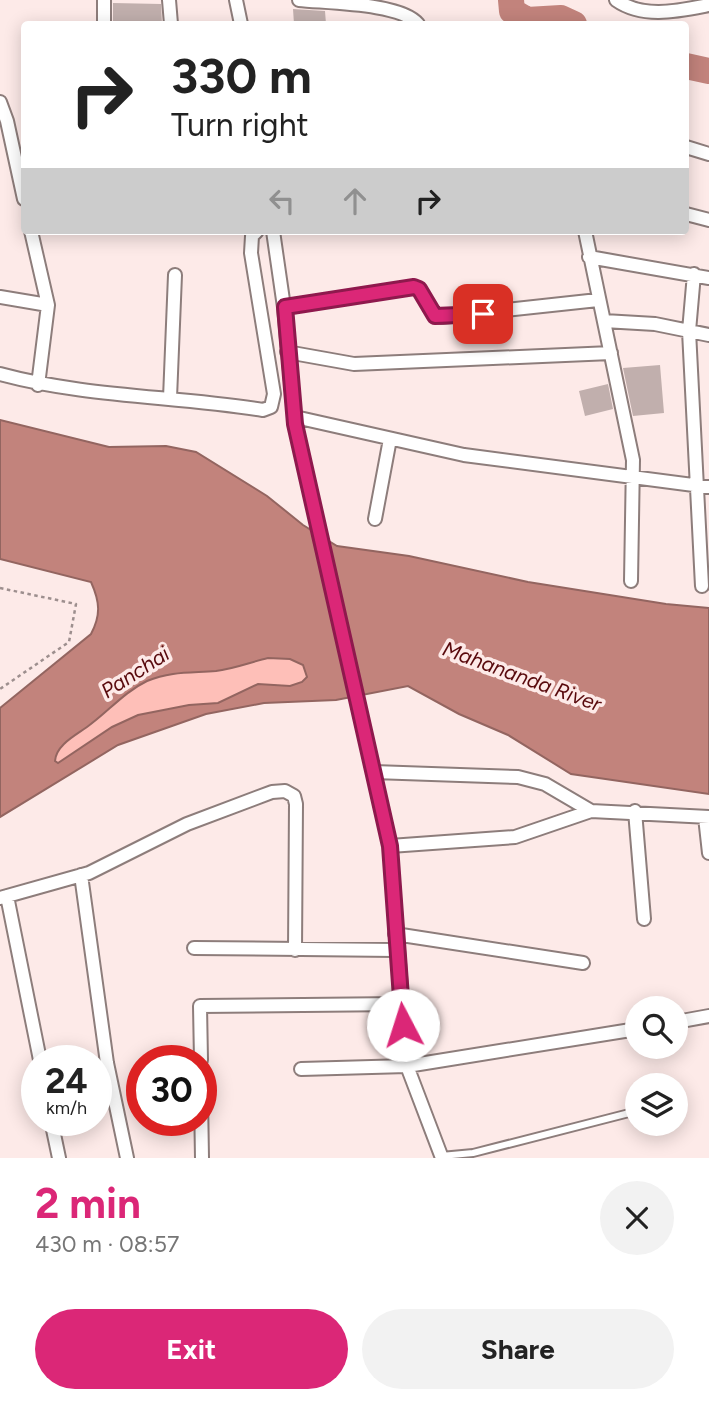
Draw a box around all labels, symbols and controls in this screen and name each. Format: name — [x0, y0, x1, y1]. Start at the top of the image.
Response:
text: 330 m — [171, 46, 312, 105]
icon: right — [56, 49, 147, 140]
text: Turn right — [171, 106, 309, 144]
icon: left — [263, 182, 301, 220]
icon: ahead — [336, 182, 374, 220]
icon: right — [409, 182, 447, 220]
pin — [453, 284, 513, 344]
icon: arrive — [464, 295, 502, 333]
water label: Mahananda River — [439, 636, 606, 717]
water label: Panchai — [96, 641, 174, 703]
position arrow — [366, 988, 440, 1062]
map controls — [625, 996, 688, 1136]
button: search — [625, 996, 688, 1059]
speed limit sign: 30 — [126, 1045, 217, 1136]
text: 24 — [45, 1060, 88, 1102]
button: layers — [625, 1073, 688, 1136]
text: km/h — [46, 1097, 87, 1119]
text: 2 min — [35, 1178, 141, 1229]
button: close — [600, 1181, 674, 1255]
text: 430 m · 08:57 — [35, 1230, 179, 1258]
button: Exit — [35, 1309, 348, 1389]
button: Share — [362, 1309, 674, 1389]

